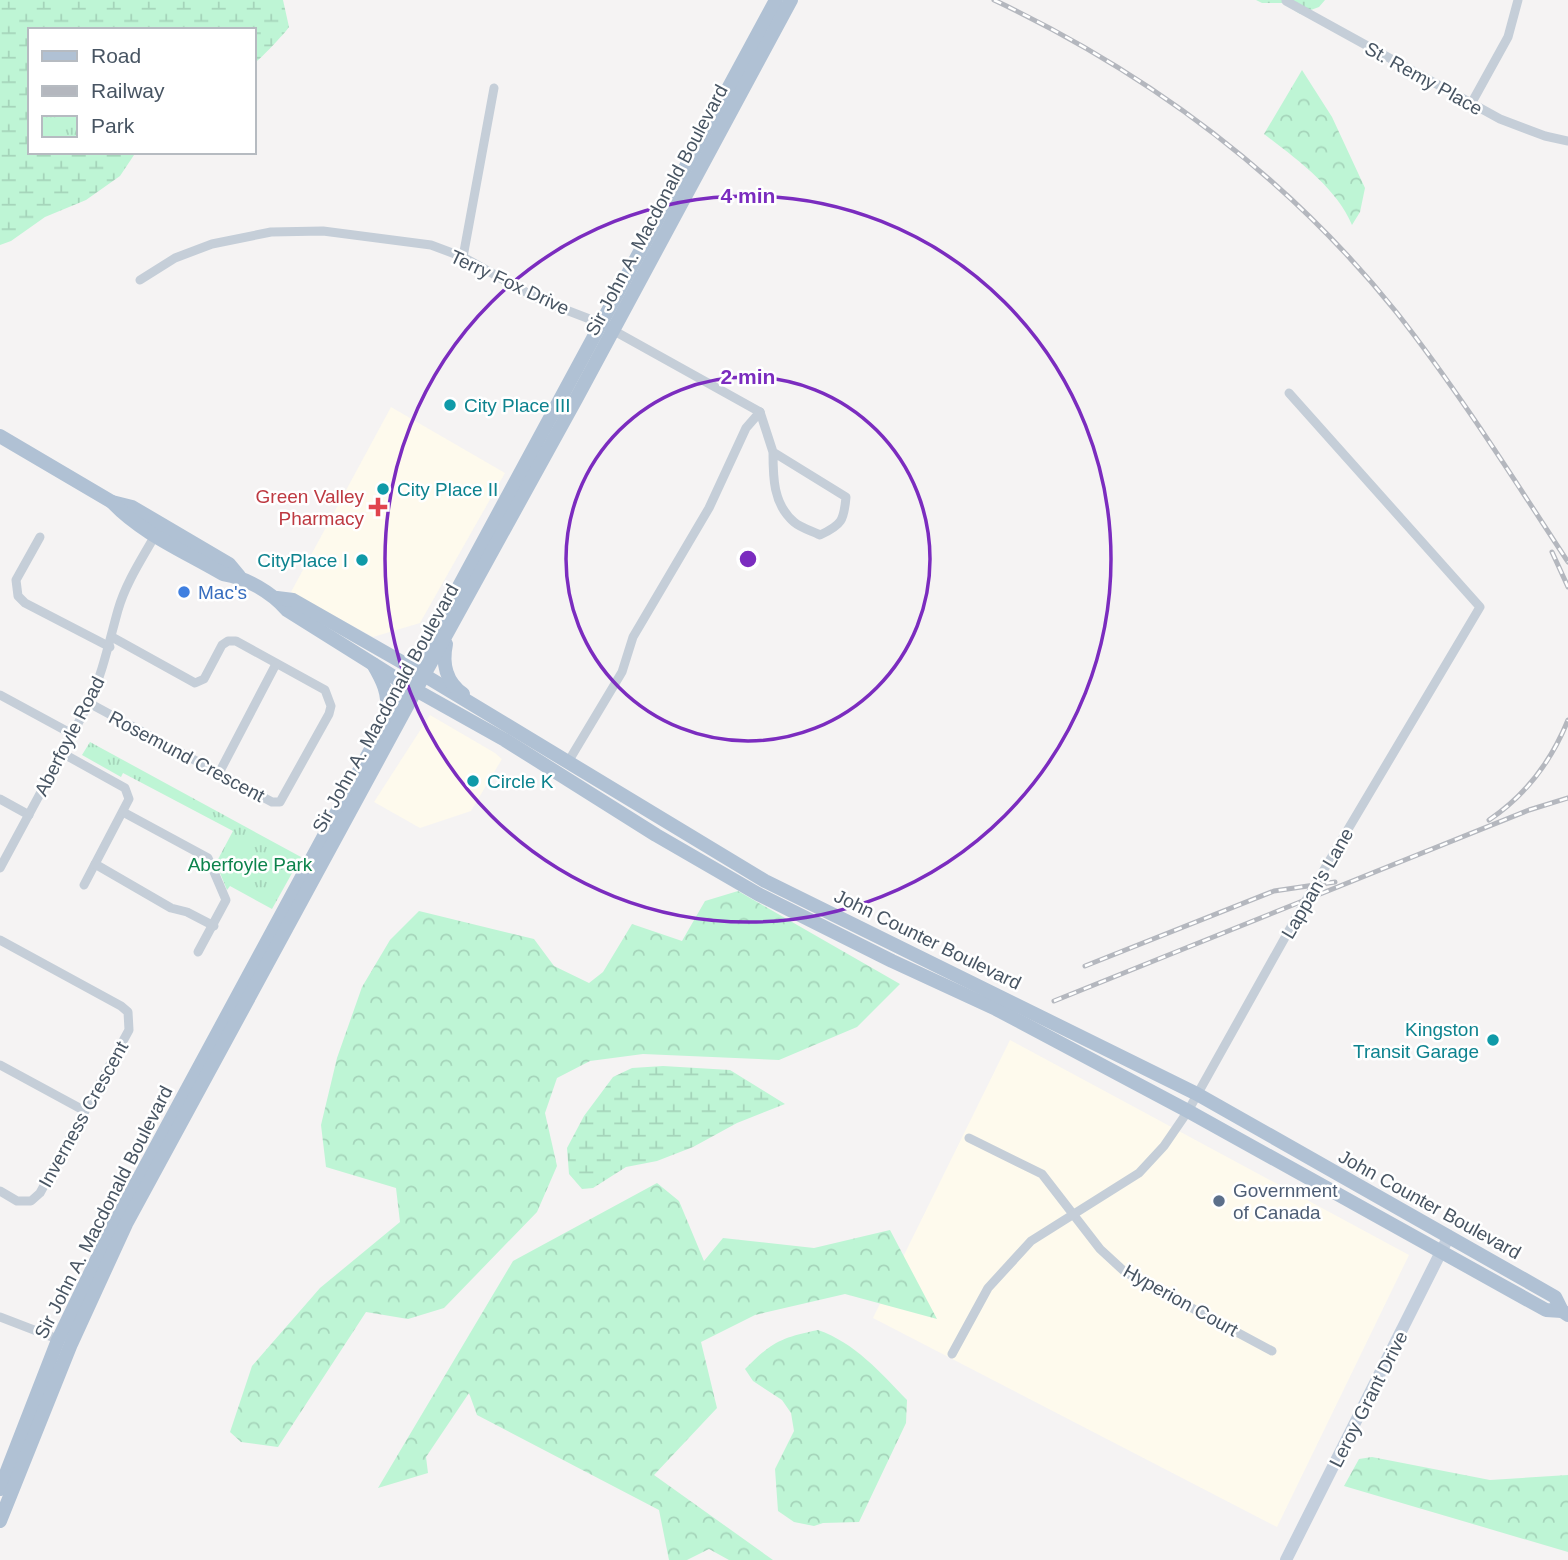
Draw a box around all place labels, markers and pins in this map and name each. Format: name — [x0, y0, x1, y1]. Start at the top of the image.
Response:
place label: City Place III — [464, 395, 571, 416]
marker: City Place III — [442, 397, 458, 413]
place label: City Place II — [397, 479, 498, 500]
marker: City Place II — [375, 481, 391, 497]
place label: Green Valley Pharmacy — [256, 486, 364, 529]
marker: Green Valley Pharmacy — [370, 499, 386, 515]
centre of rings — [736, 547, 760, 571]
place label: CityPlace I — [257, 550, 348, 571]
marker: CityPlace I — [354, 552, 370, 568]
place label: Mac's — [198, 582, 247, 603]
marker: Mac's — [176, 584, 192, 600]
place label: Circle K — [487, 771, 554, 792]
marker: Circle K — [465, 773, 481, 789]
place label: Kingston Transit Garage — [1353, 1019, 1479, 1062]
marker: Kingston Transit Garage — [1485, 1032, 1501, 1048]
place label: Government of Canada — [1233, 1180, 1338, 1223]
marker: Government of Canada — [1211, 1193, 1227, 1209]

